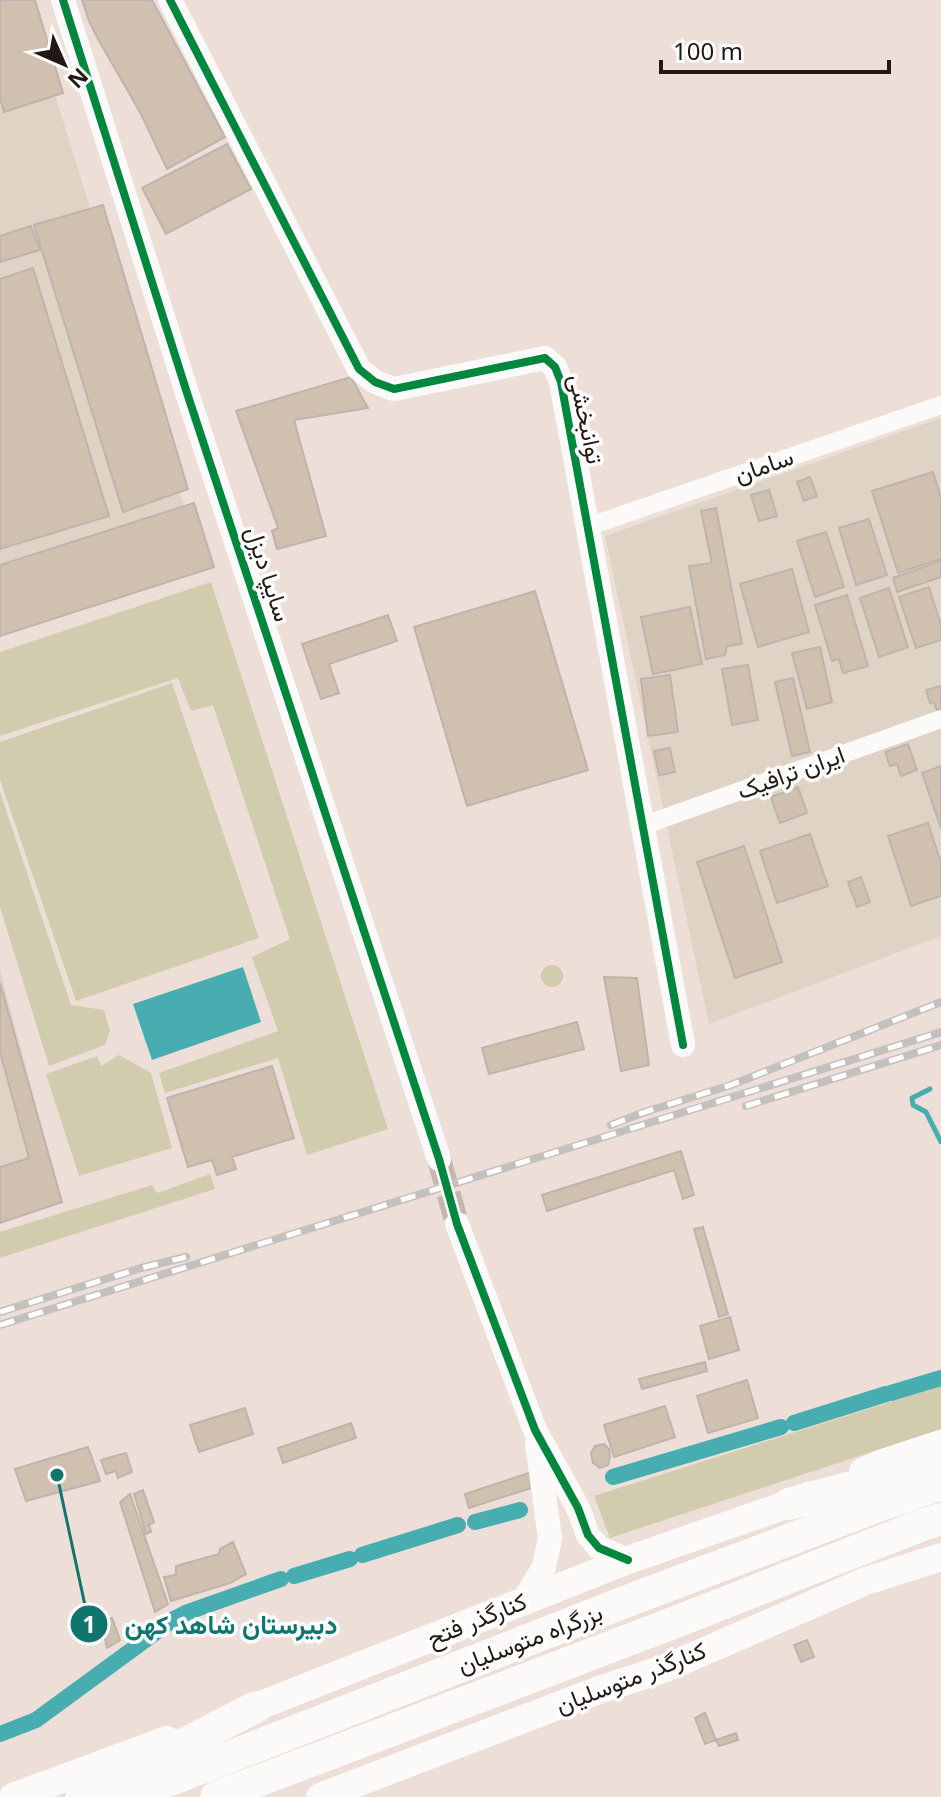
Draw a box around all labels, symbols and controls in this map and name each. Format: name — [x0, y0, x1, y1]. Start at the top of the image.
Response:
north arrow — [24, 24, 104, 104]
scale bar — [661, 24, 889, 74]
text: 100 m — [673, 34, 743, 67]
text: N — [62, 62, 96, 96]
street label: توانبخشی — [562, 371, 613, 467]
street label: سامان — [730, 439, 798, 490]
street label: سایپا دیزل — [238, 522, 300, 626]
street label: ایران ترافیک — [732, 737, 849, 806]
street label: کنارگذر فتح — [422, 1584, 532, 1655]
street label: بزرگراه متوسلیان — [452, 1595, 607, 1680]
callout: دبیرستان شاهد کهن — [69, 1599, 354, 1649]
text: دبیرستان شاهد کهن — [124, 1606, 338, 1642]
text: 1 — [82, 1607, 96, 1640]
street label: کنارگذر متوسلیان — [550, 1633, 710, 1720]

